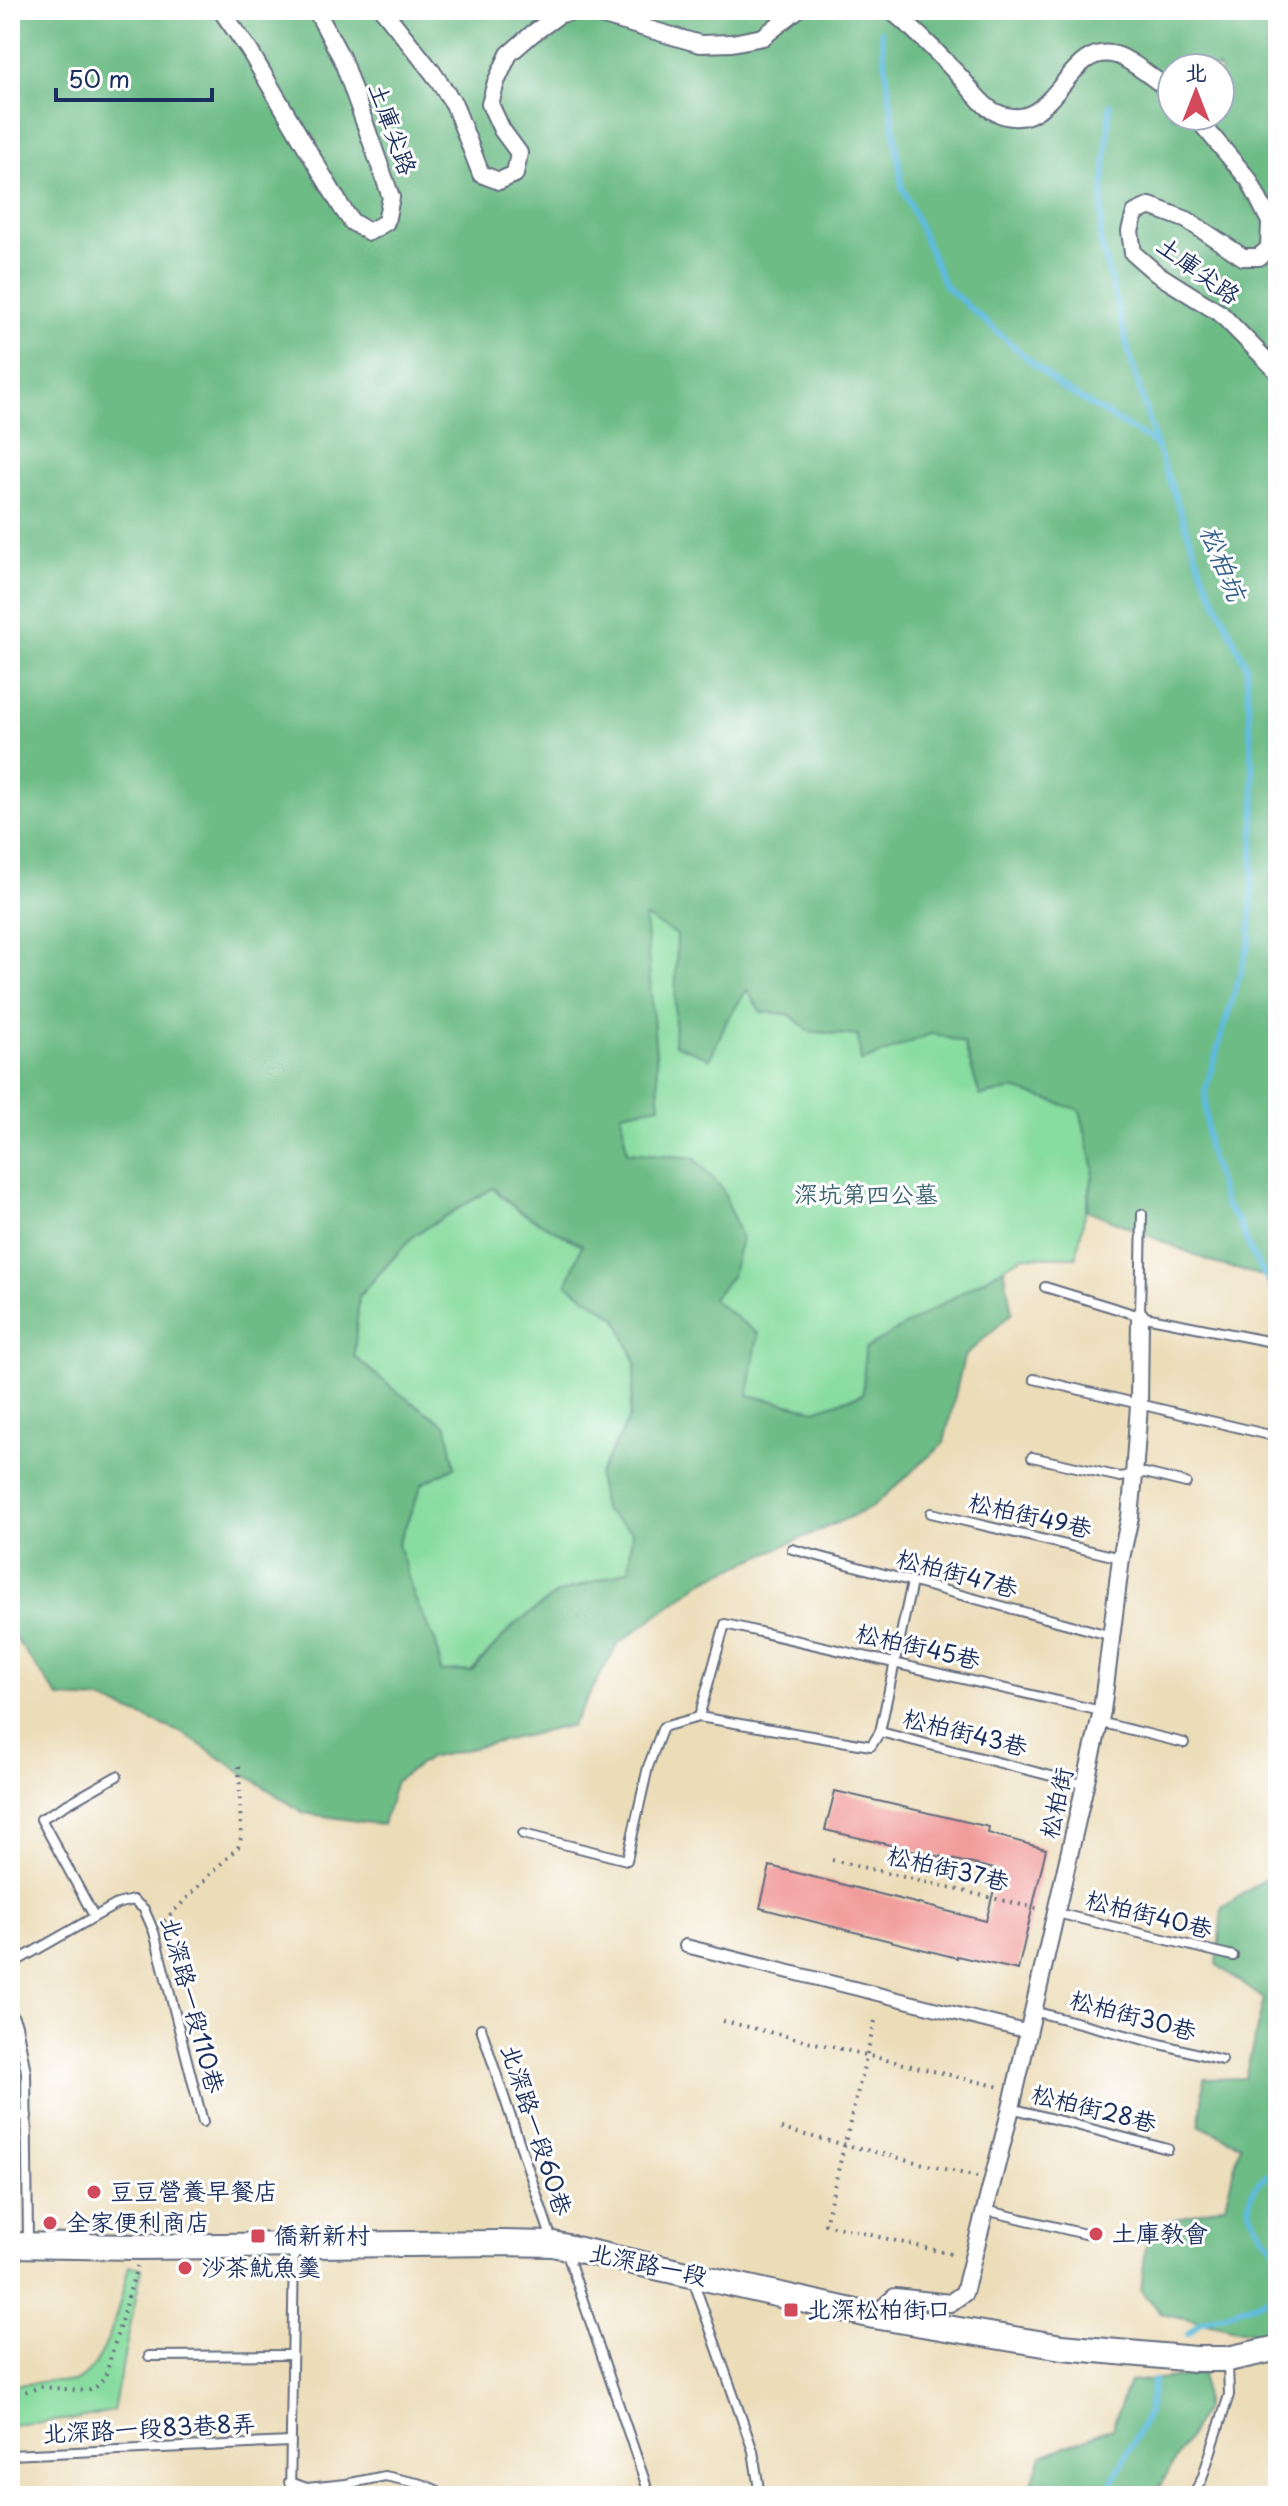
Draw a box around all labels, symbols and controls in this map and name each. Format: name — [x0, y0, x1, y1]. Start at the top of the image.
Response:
scale bar — [56, 52, 212, 102]
north arrow — [1156, 52, 1236, 132]
text: 北 — [1185, 54, 1207, 87]
text: 50 m — [68, 60, 130, 96]
street label: 土庫尖路 — [361, 77, 427, 180]
street label: 土庫尖路 — [1150, 227, 1249, 312]
water label: 松柏坑 — [1192, 519, 1258, 609]
park label: 深坑第四公墓 — [794, 1175, 938, 1211]
street label: 松柏街49巷 — [965, 1482, 1096, 1546]
street label: 松柏街47巷 — [893, 1539, 1022, 1606]
street label: 松柏街45巷 — [853, 1613, 984, 1677]
street label: 松柏街43巷 — [899, 1698, 1032, 1764]
street label: 松柏街 — [1029, 1763, 1081, 1842]
street label: 松柏街37巷 — [884, 1836, 1013, 1899]
street label: 松柏街40巷 — [1082, 1880, 1217, 1946]
street label: 北深路一段110巷 — [153, 1912, 235, 2097]
street label: 松柏街30巷 — [1066, 1980, 1201, 2048]
street label: 北深路一段60巷 — [493, 2039, 583, 2220]
street label: 松柏街28巷 — [1028, 2074, 1161, 2140]
place label: 豆豆營養早餐店 — [110, 2172, 278, 2208]
marker: 豆豆營養早餐店 — [85, 2183, 103, 2201]
place label: 全家便利商店 — [66, 2203, 210, 2239]
marker: 全家便利商店 — [41, 2214, 59, 2232]
place label: 土庫教會 — [1112, 2214, 1208, 2250]
place label: 僑新新村 — [274, 2216, 370, 2252]
marker: 土庫教會 — [1087, 2225, 1105, 2243]
marker: 僑新新村 — [249, 2227, 267, 2245]
street label: 北深路一段 — [586, 2233, 711, 2293]
place label: 沙茶魷魚羹 — [201, 2248, 321, 2284]
marker: 沙茶魷魚羹 — [176, 2259, 194, 2277]
place label: 北深松柏街口 — [807, 2290, 951, 2326]
marker: 北深松柏街口 — [782, 2301, 800, 2319]
street label: 北深路一段83巷8弄 — [41, 2403, 256, 2451]

